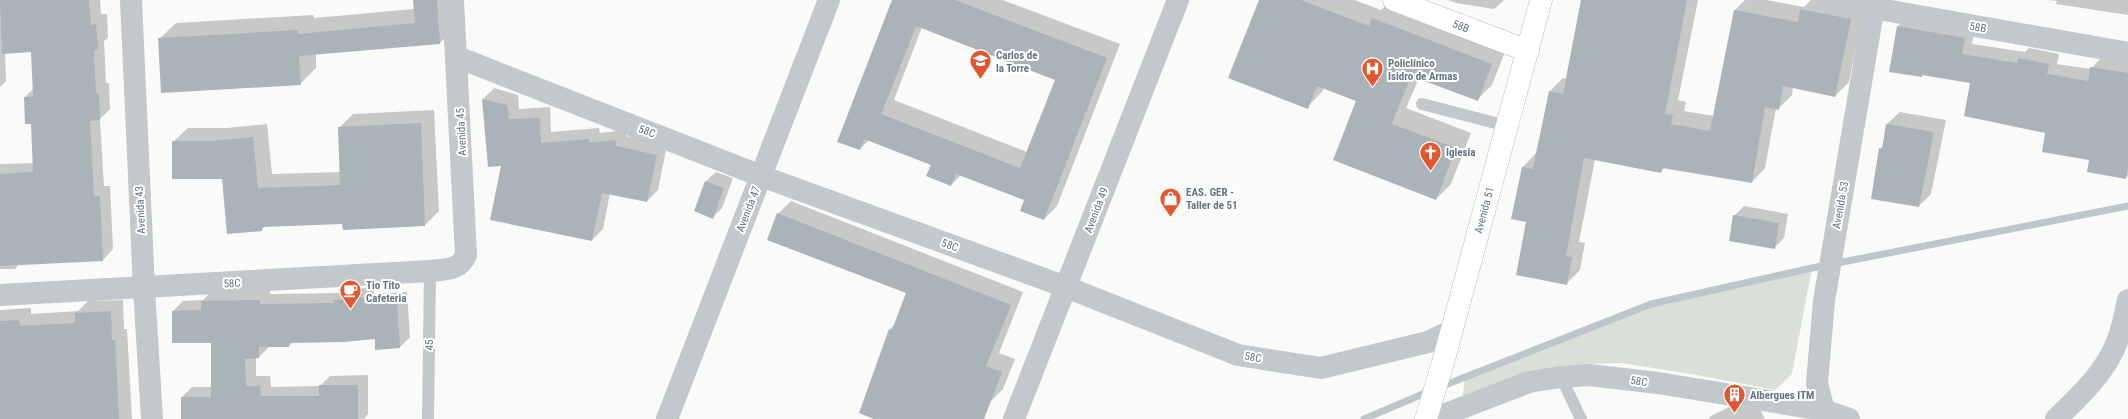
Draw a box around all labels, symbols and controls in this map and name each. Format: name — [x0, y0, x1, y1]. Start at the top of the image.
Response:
street label: 58B — [1451, 17, 1471, 36]
street label: 58B — [1968, 20, 1987, 35]
school or university icon: Carlos de la Torre — [968, 48, 994, 81]
place label: Carlos de la Torre — [996, 49, 1038, 75]
hospital icon: Policlínico Isidro de Armas — [1359, 56, 1385, 89]
place label: Policlínico Isidro de Armas — [1388, 57, 1457, 83]
street label: Avenida 45 — [454, 108, 469, 156]
street label: 58C — [637, 122, 657, 141]
church icon: Iglesia — [1417, 139, 1443, 172]
place label: Iglesia — [1446, 146, 1476, 159]
street label: Avenida 53 — [1830, 180, 1851, 230]
street label: Avenida 47 — [734, 185, 763, 234]
shop icon: EAS. GER - Taller de 51 — [1158, 185, 1184, 218]
street label: Avenida 51 — [1472, 185, 1497, 235]
street label: Avenida 43 — [133, 186, 148, 234]
street label: Avenida 49 — [1082, 186, 1111, 235]
place label: EAS. GER - Taller de 51 — [1186, 186, 1238, 212]
street label: 58C — [940, 236, 960, 255]
street label: 58C — [223, 277, 241, 290]
cafe icon: Tio Tito Cafeteria — [337, 278, 363, 311]
place label: Tio Tito Cafeteria — [366, 279, 406, 305]
street label: 45 — [423, 339, 436, 351]
street label: 58C — [1243, 350, 1262, 365]
street label: 58C — [1630, 374, 1648, 389]
building icon: Albergues ITM — [1721, 382, 1747, 415]
place label: Albergues ITM — [1750, 389, 1814, 402]

